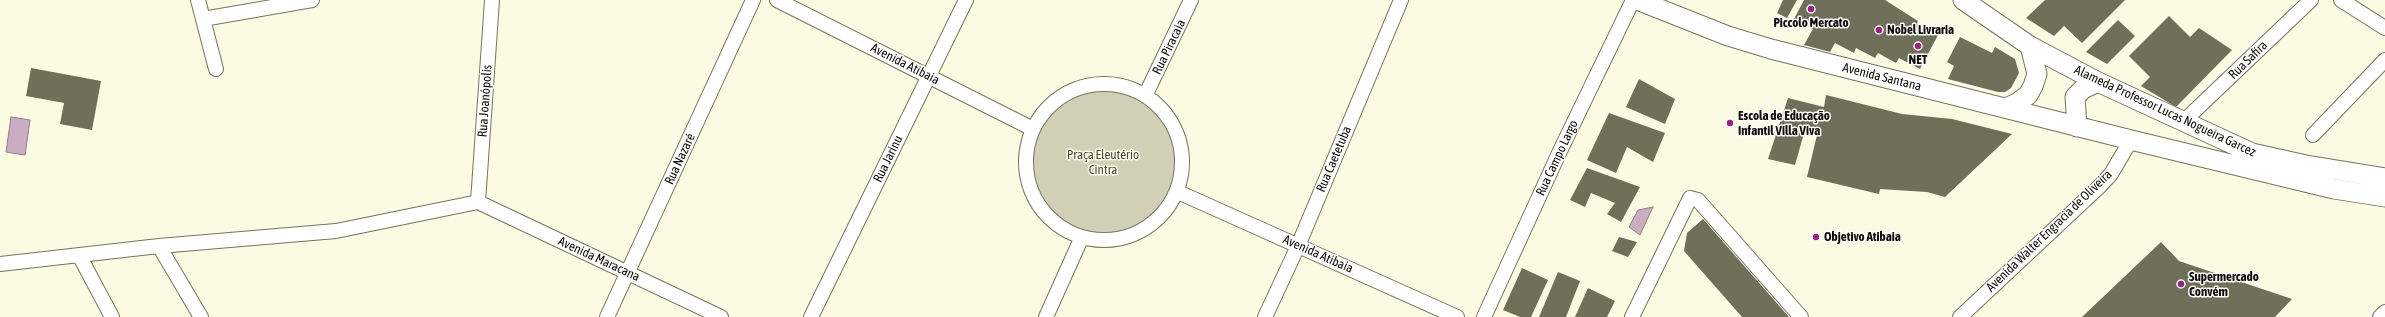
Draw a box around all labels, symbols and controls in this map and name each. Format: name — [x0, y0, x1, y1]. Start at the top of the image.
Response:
marker: Piccolo Mercato — [1806, 4, 1816, 14]
place label: Piccolo Mercato — [1773, 15, 1849, 31]
street label: Rua Piracaia — [1149, 17, 1189, 77]
place label: Nobel Livraria — [1887, 22, 1954, 38]
marker: Nobel Livraria — [1874, 25, 1884, 35]
street label: Rua Safira — [2225, 38, 2271, 82]
street label: Avenida Atibaia — [868, 40, 942, 88]
marker: NET — [1913, 41, 1923, 51]
place label: NET — [1909, 52, 1927, 68]
street label: Avenida Santana — [1841, 60, 1923, 94]
street label: Alameda Professor Lucas Nogueira Garcez — [2072, 62, 2258, 160]
street label: Rua Joanópolis — [475, 64, 495, 138]
place label: Escola de Educação Infantil Villa Viva — [1738, 108, 1830, 139]
street label: Rua Campo Largo — [1533, 118, 1581, 198]
marker: Escola de Educação Infantil Villa Viva — [1725, 118, 1735, 128]
street label: Rua Caetetuba — [1313, 124, 1355, 194]
street label: Rua Nazaré — [661, 131, 699, 187]
street label: Rua Jarinu — [870, 133, 906, 185]
park label: Praça Eleutério Cintra — [1067, 147, 1139, 178]
street label: Avenida Walter Engracia de Oliveira — [1983, 167, 2115, 295]
place label: Objetivo Atibaia — [1824, 229, 1901, 245]
street label: Avenida Atibaia — [1281, 232, 1355, 276]
marker: Objetivo Atibaia — [1811, 232, 1821, 242]
street label: Avenida Maracana — [556, 233, 642, 285]
place label: Supermercado Convém — [2189, 269, 2259, 300]
marker: Supermercado Convém — [2176, 279, 2186, 289]

